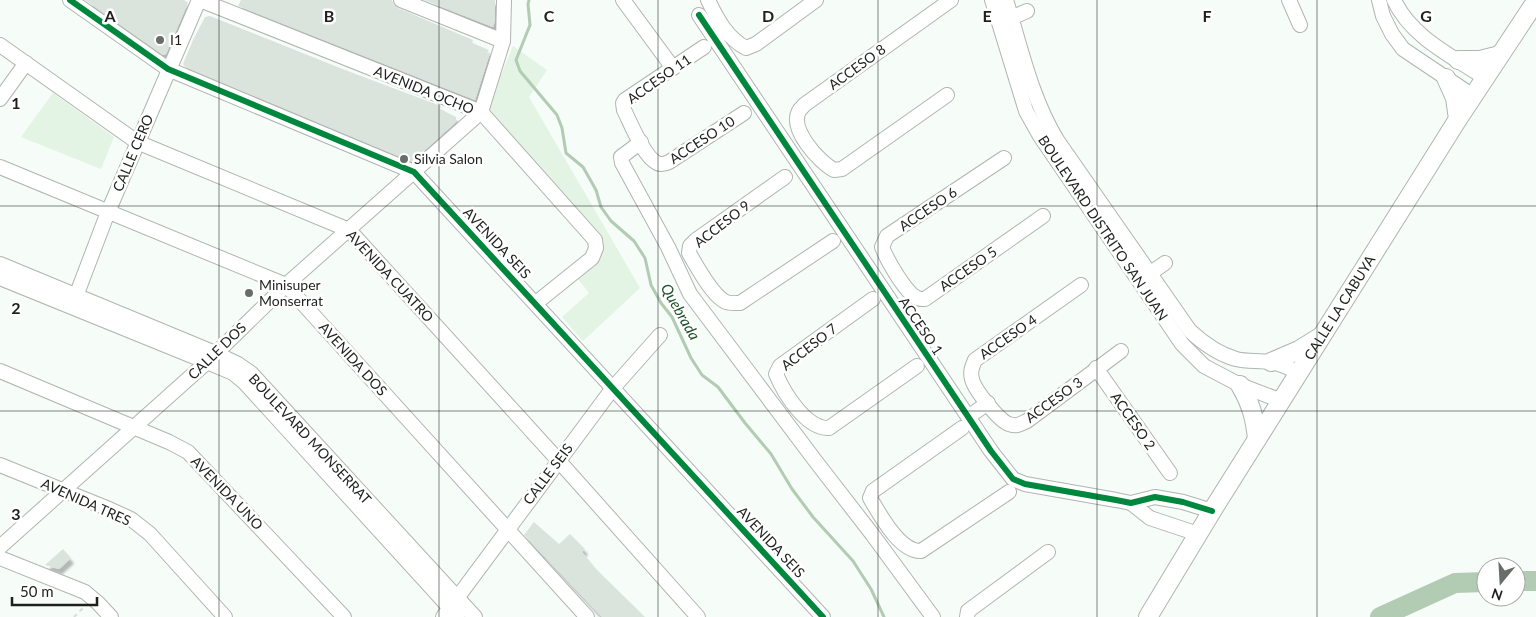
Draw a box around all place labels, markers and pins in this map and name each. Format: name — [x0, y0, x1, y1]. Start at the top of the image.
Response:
place label: I1 — [170, 31, 182, 48]
marker: I1 — [154, 34, 166, 46]
place label: Silvia Salon — [414, 150, 483, 167]
marker: Silvia Salon — [398, 153, 410, 165]
place label: Minisuper Monserrat — [259, 276, 323, 309]
marker: Minisuper Monserrat — [243, 287, 255, 299]

